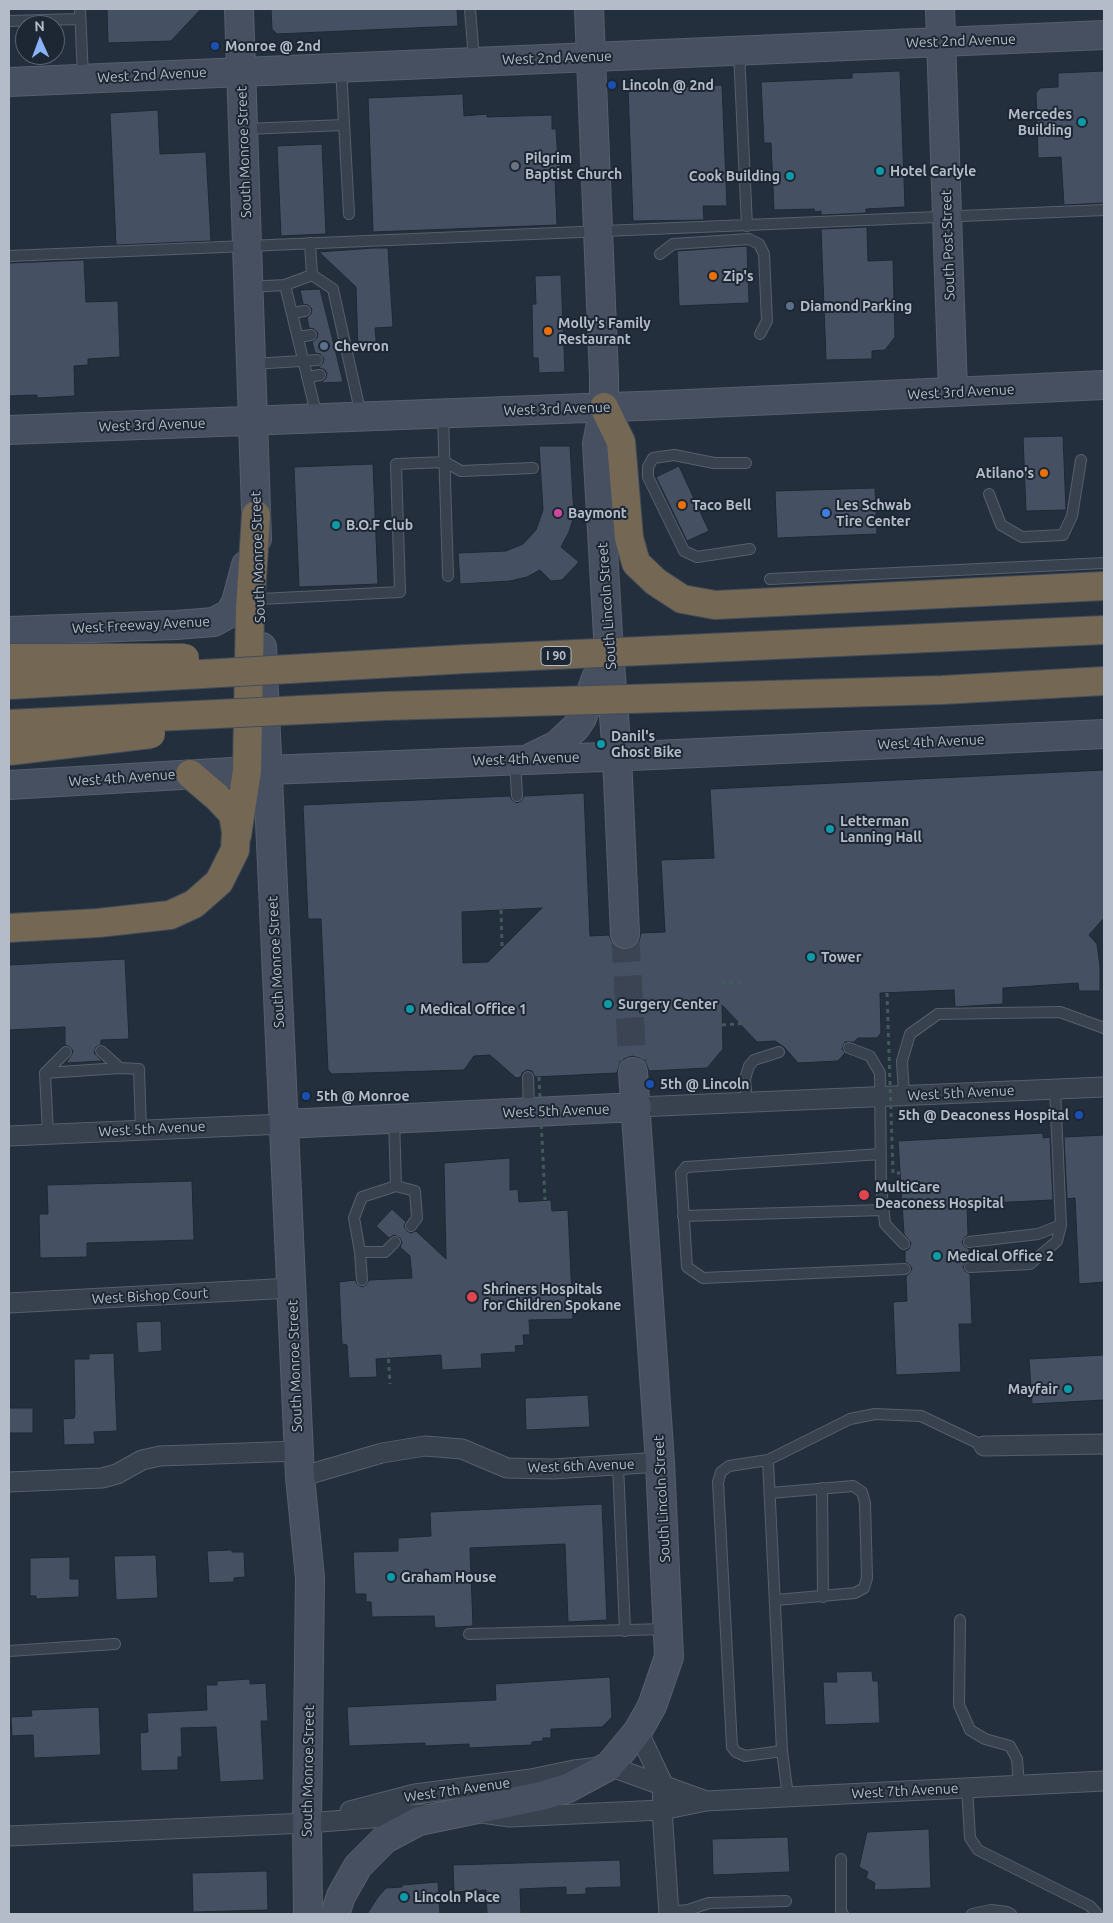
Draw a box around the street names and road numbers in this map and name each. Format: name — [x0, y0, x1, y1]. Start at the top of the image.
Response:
street label: West 2nd Avenue — [906, 31, 1016, 51]
street label: West 2nd Avenue — [502, 48, 612, 68]
street label: West 2nd Avenue — [97, 64, 207, 86]
street label: South Monroe Street — [233, 86, 255, 218]
street label: South Post Street — [938, 189, 958, 301]
street label: West 3rd Avenue — [907, 381, 1015, 403]
street label: West 3rd Avenue — [503, 399, 611, 419]
street label: West 3rd Avenue — [98, 415, 206, 435]
street label: South Monroe Street — [247, 491, 269, 623]
street label: South Lincoln Street — [594, 542, 620, 670]
street label: West Freeway Avenue — [72, 613, 210, 637]
road number: I 90 — [541, 646, 571, 666]
street label: West 4th Avenue — [877, 731, 985, 753]
street label: West 4th Avenue — [472, 749, 580, 769]
street label: West 4th Avenue — [68, 766, 176, 790]
street label: South Monroe Street — [264, 896, 288, 1028]
street label: West 5th Avenue — [907, 1082, 1015, 1104]
street label: West 5th Avenue — [502, 1101, 610, 1121]
street label: West 5th Avenue — [98, 1118, 206, 1140]
street label: West Bishop Court — [91, 1285, 209, 1307]
street label: South Monroe Street — [284, 1300, 306, 1432]
street label: South Lincoln Street — [650, 1435, 674, 1563]
street label: West 6th Avenue — [527, 1456, 635, 1476]
street label: South Monroe Street — [298, 1705, 318, 1837]
street label: West 7th Avenue — [403, 1774, 511, 1806]
street label: West 7th Avenue — [851, 1780, 959, 1802]

